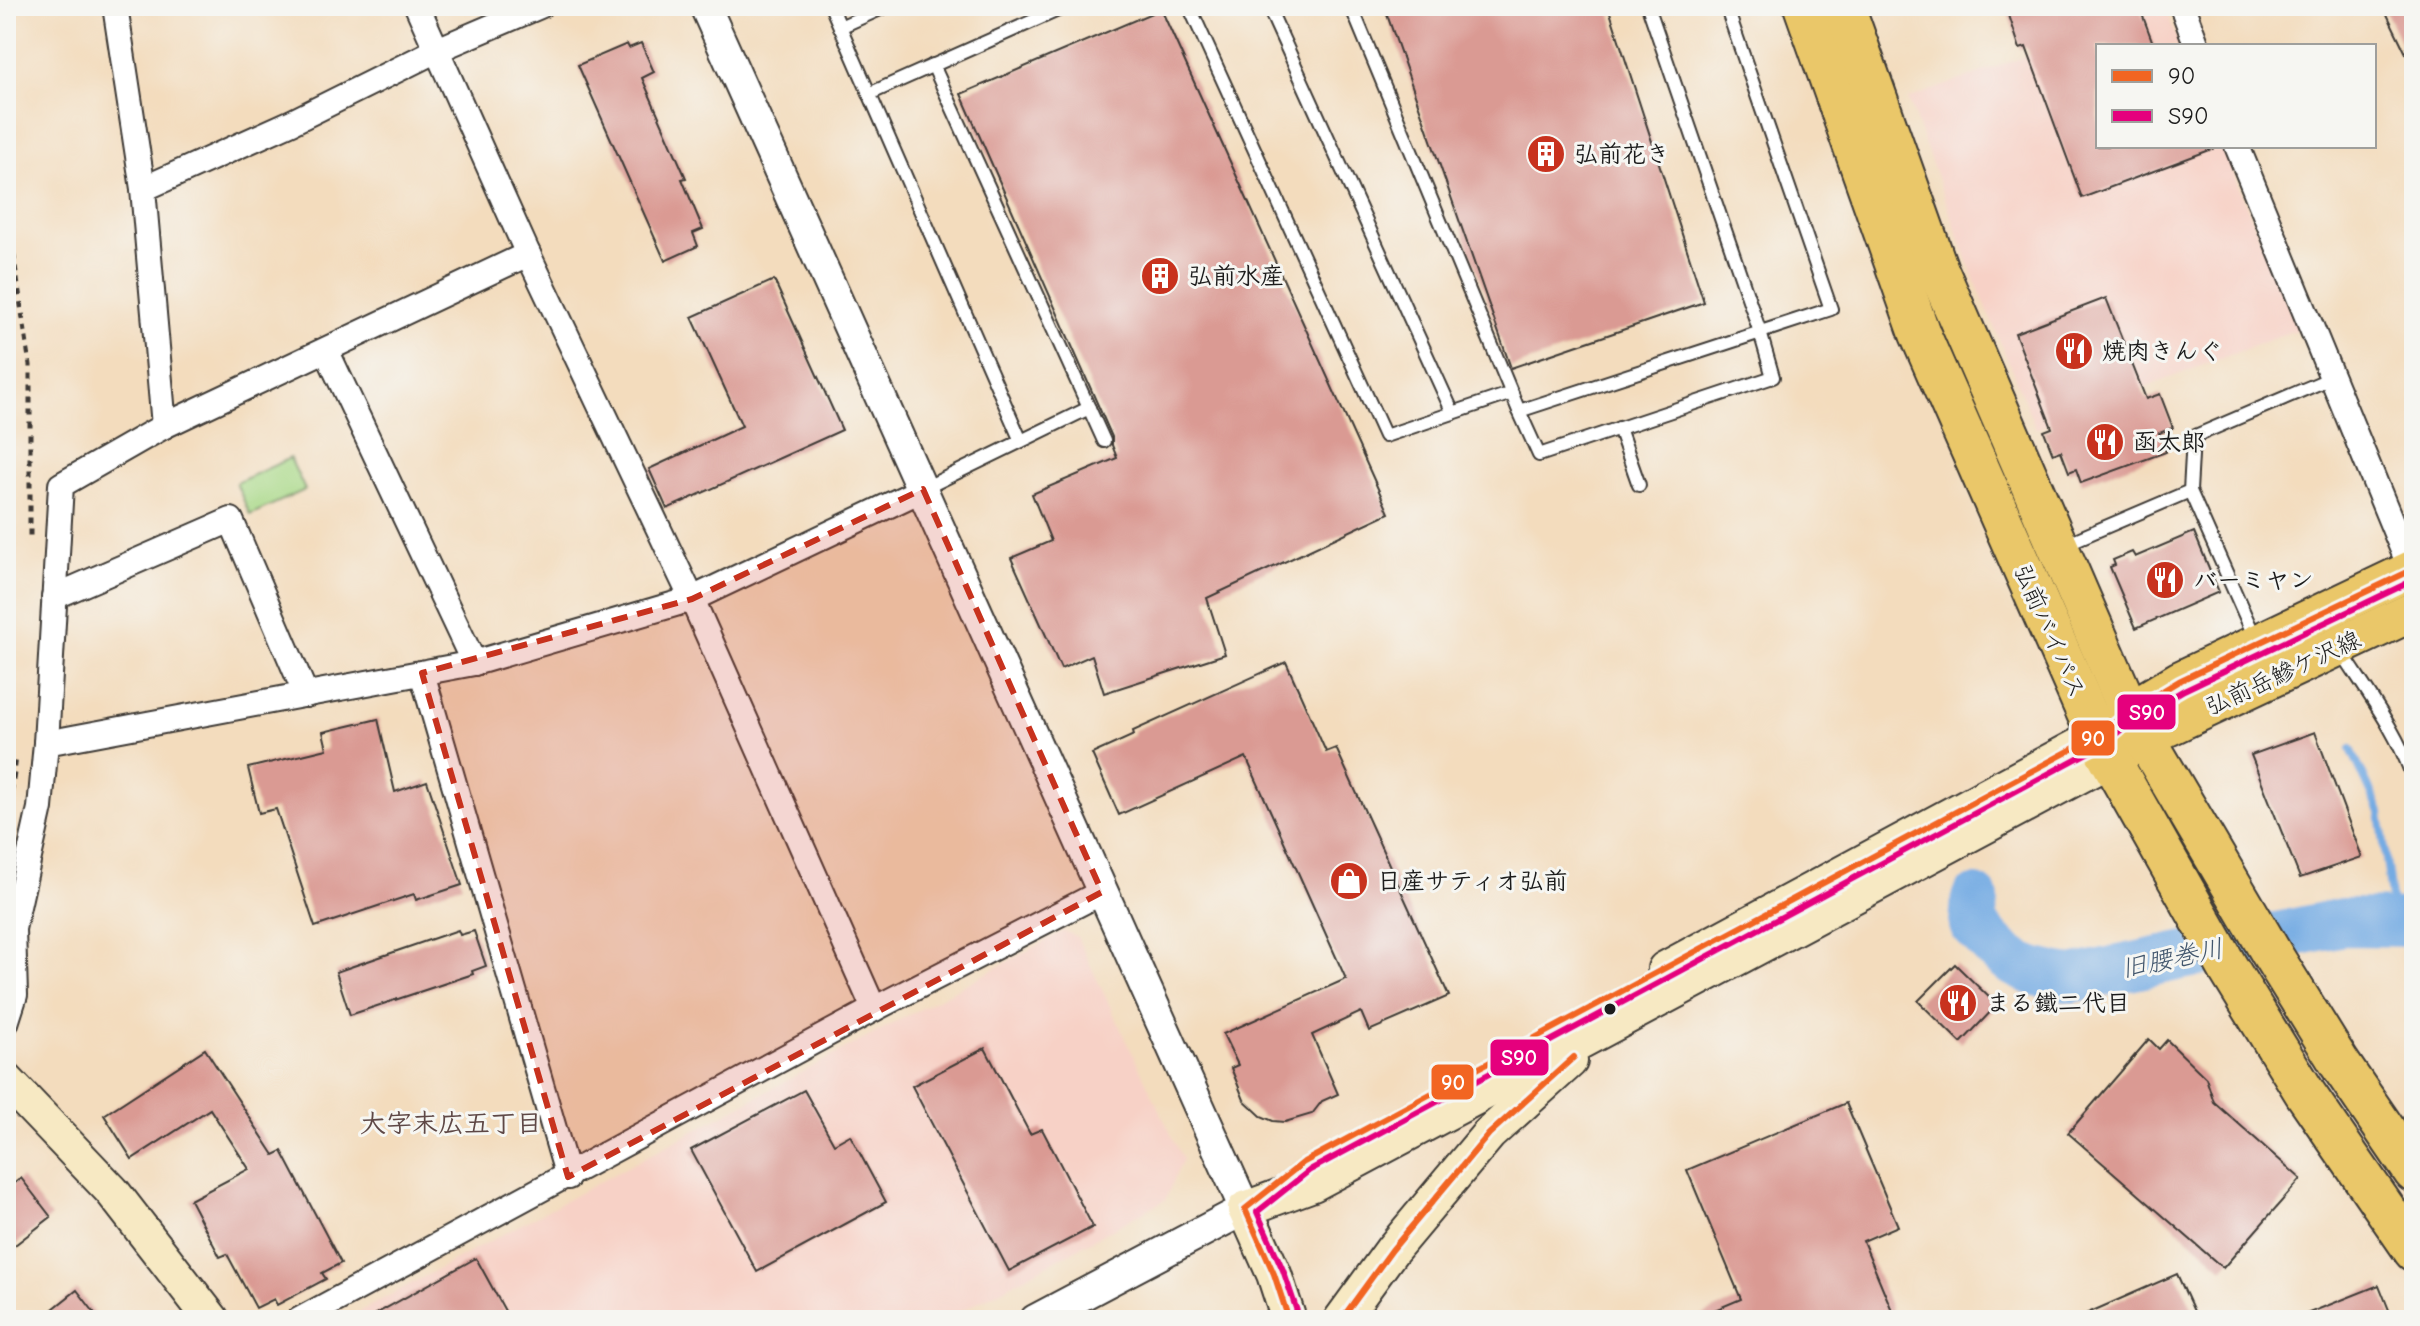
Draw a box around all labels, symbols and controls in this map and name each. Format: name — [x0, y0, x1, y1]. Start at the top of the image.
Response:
legend — [2096, 44, 2376, 148]
text: 90 — [2168, 62, 2195, 90]
text: S90 — [2168, 102, 2209, 130]
building icon: 弘前花き — [1525, 133, 1567, 175]
place label: 弘前花き — [1574, 140, 1670, 168]
building icon: 弘前水産 — [1139, 255, 1181, 297]
place label: 弘前水産 — [1188, 262, 1284, 290]
restaurant icon: 焼肉きんぐ — [2053, 330, 2095, 372]
place label: 焼肉きんぐ — [2102, 337, 2222, 365]
restaurant icon: 函太郎 — [2084, 421, 2126, 463]
place label: 函太郎 — [2133, 428, 2205, 456]
restaurant icon: バーミヤン — [2144, 559, 2186, 601]
street label: 弘前バイパス — [2008, 560, 2092, 702]
place label: バーミヤン — [2193, 566, 2313, 594]
street label: 弘前岳鰺ケ沢線 — [2201, 625, 2365, 721]
line badge: S90 — [2116, 693, 2177, 731]
text: S90 — [2129, 700, 2165, 726]
line badge: 90 — [2070, 719, 2116, 757]
text: 90 — [2081, 726, 2105, 752]
shop icon: 日産サティオ弘前 — [1328, 860, 1370, 902]
place label: 日産サティオ弘前 — [1377, 867, 1568, 895]
water label: 旧腰巻川 — [2118, 933, 2226, 984]
restaurant icon: まる鐵二代目 — [1937, 982, 1979, 1024]
place label: まる鐵二代目 — [1986, 989, 2130, 1017]
unlabelled marker — [1602, 1001, 1618, 1017]
line badge: S90 — [1489, 1038, 1550, 1077]
text: S90 — [1501, 1045, 1537, 1071]
line badge: 90 — [1430, 1063, 1475, 1101]
text: 90 — [1441, 1070, 1465, 1096]
district label: 大字末広五丁目 — [360, 1109, 542, 1139]

